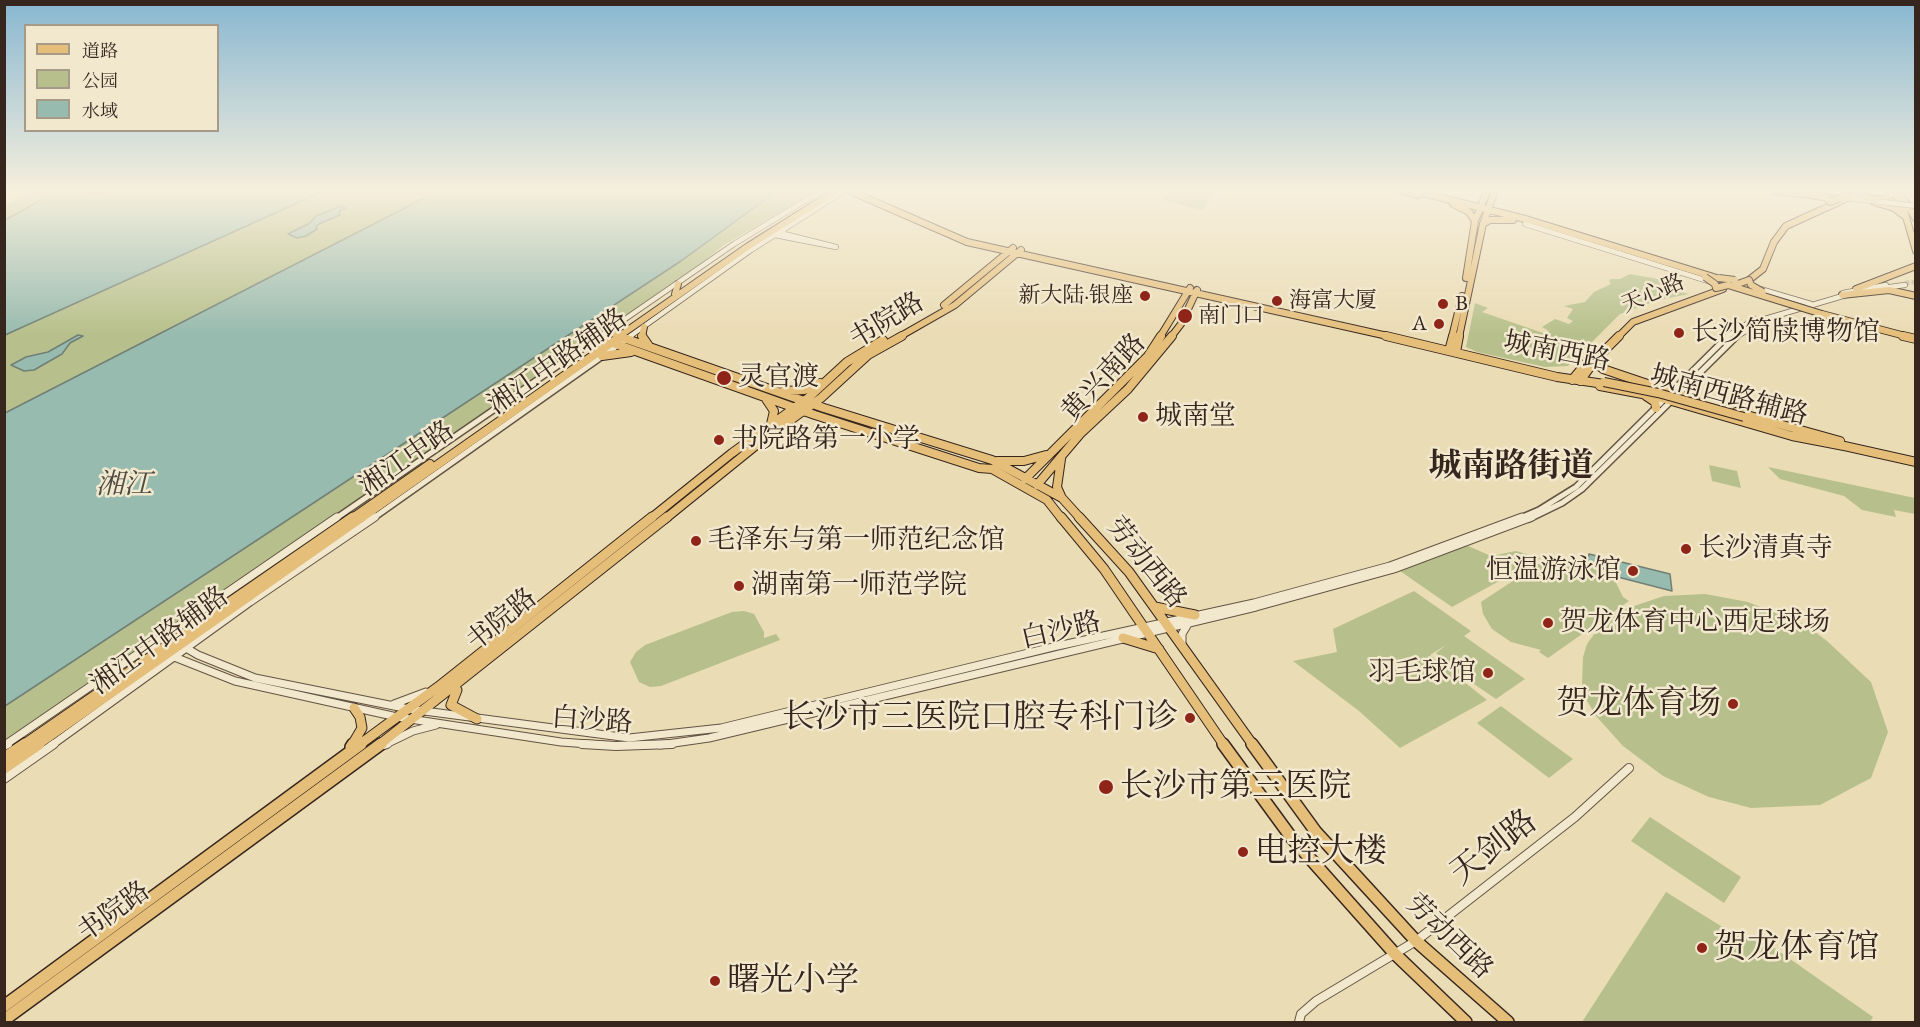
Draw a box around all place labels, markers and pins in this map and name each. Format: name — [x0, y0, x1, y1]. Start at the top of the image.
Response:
place label: 新大陆·银座 — [1019, 283, 1133, 309]
place label: 海富大厦 — [1289, 288, 1377, 314]
marker: 新大陆·银座 — [1138, 289, 1152, 303]
place label: B — [1455, 291, 1468, 317]
marker: 海富大厦 — [1270, 294, 1284, 308]
marker: B — [1436, 297, 1450, 311]
place label: 南门口 — [1198, 303, 1264, 329]
marker: 南门口 — [1176, 307, 1194, 325]
place label: A — [1412, 311, 1427, 337]
marker: A — [1432, 317, 1446, 331]
place label: 长沙简牍博物馆 — [1691, 317, 1880, 349]
marker: 长沙简牍博物馆 — [1672, 326, 1686, 340]
place label: 灵官渡 — [738, 362, 819, 394]
marker: 灵官渡 — [715, 369, 733, 387]
place label: 城南堂 — [1155, 401, 1236, 433]
marker: 城南堂 — [1136, 410, 1150, 424]
place label: 书院路第一小学 — [731, 424, 920, 456]
marker: 书院路第一小学 — [712, 433, 726, 447]
place label: 毛泽东与第一师范纪念馆 — [708, 525, 1005, 557]
place label: 长沙清真寺 — [1698, 533, 1833, 565]
marker: 毛泽东与第一师范纪念馆 — [689, 534, 703, 548]
marker: 长沙清真寺 — [1679, 542, 1693, 556]
place label: 恒温游泳馆 — [1486, 555, 1621, 587]
marker: 恒温游泳馆 — [1626, 564, 1640, 578]
place label: 湖南第一师范学院 — [751, 570, 967, 602]
marker: 湖南第一师范学院 — [732, 579, 746, 593]
place label: 贺龙体育中心西足球场 — [1560, 607, 1830, 639]
marker: 贺龙体育中心西足球场 — [1541, 616, 1555, 630]
place label: 羽毛球馆 — [1368, 657, 1476, 689]
marker: 羽毛球馆 — [1481, 666, 1495, 680]
place label: 贺龙体育场 — [1556, 684, 1721, 724]
marker: 贺龙体育场 — [1726, 697, 1740, 711]
place label: 长沙市三医院口腔专科门诊 — [782, 698, 1178, 738]
marker: 长沙市三医院口腔专科门诊 — [1183, 711, 1197, 725]
place label: 长沙市第三医院 — [1120, 767, 1351, 807]
marker: 长沙市第三医院 — [1097, 778, 1115, 796]
place label: 电控大楼 — [1255, 832, 1387, 872]
marker: 电控大楼 — [1236, 845, 1250, 859]
place label: 贺龙体育馆 — [1714, 928, 1879, 968]
marker: 贺龙体育馆 — [1695, 941, 1709, 955]
place label: 曙光小学 — [727, 961, 859, 1001]
marker: 曙光小学 — [708, 974, 722, 988]

